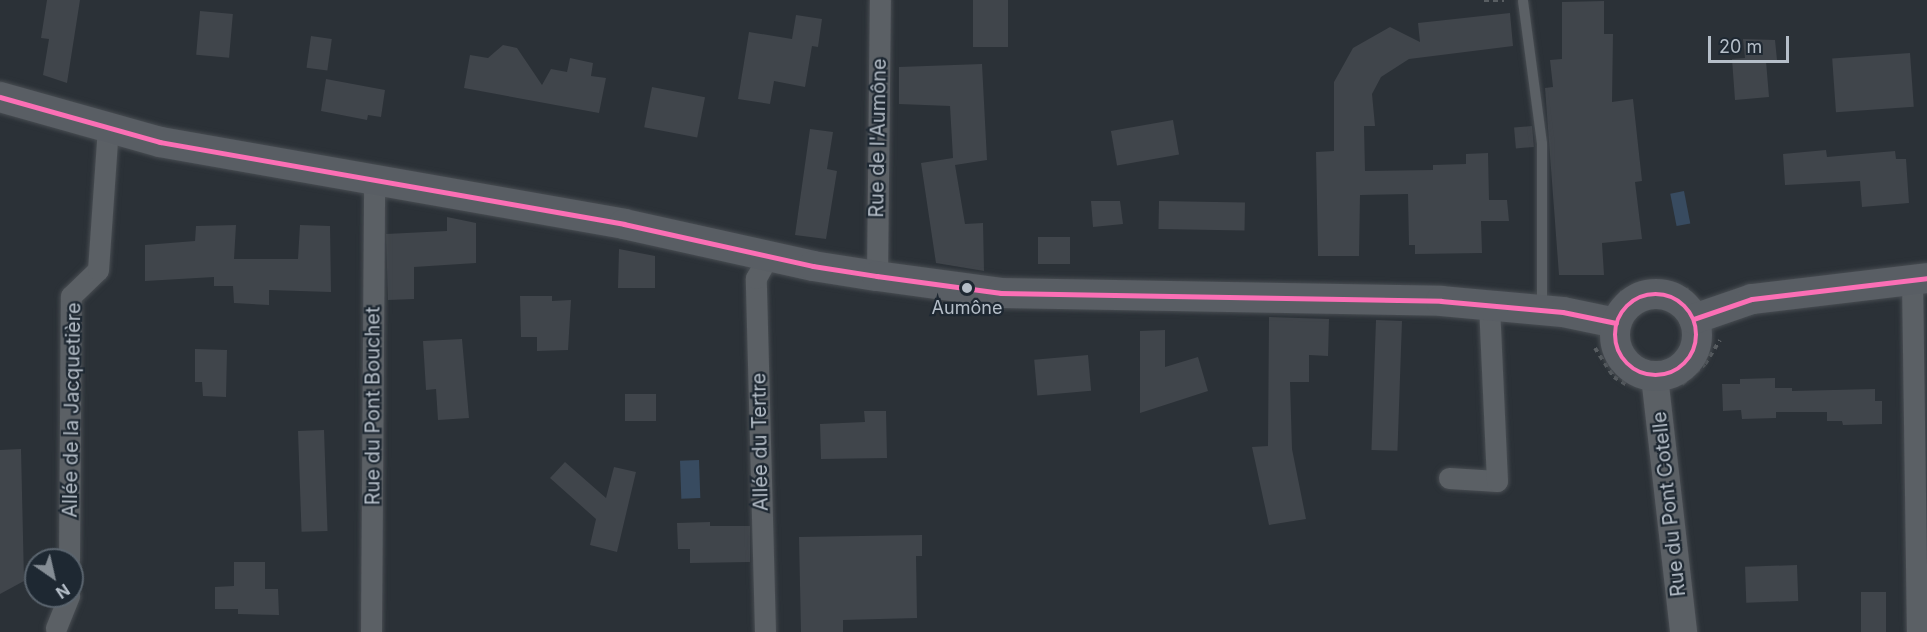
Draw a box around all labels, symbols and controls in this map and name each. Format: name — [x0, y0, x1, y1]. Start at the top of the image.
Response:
scale bar — [1711, 24, 1792, 62]
text: 20 m — [1719, 36, 1762, 57]
street label: Rue de l'Aumône — [865, 58, 891, 218]
marker: Aumône — [961, 282, 973, 294]
place label: Aumône — [932, 297, 1002, 319]
street label: Allée de la Jacquetière — [58, 302, 86, 518]
street label: Rue du Pont Bouchet — [361, 307, 385, 505]
street label: Allée du Tertre — [747, 373, 773, 511]
street label: Rue du Pont Cotelle — [1647, 410, 1691, 598]
north arrow — [24, 548, 84, 608]
text: N — [52, 580, 74, 603]

